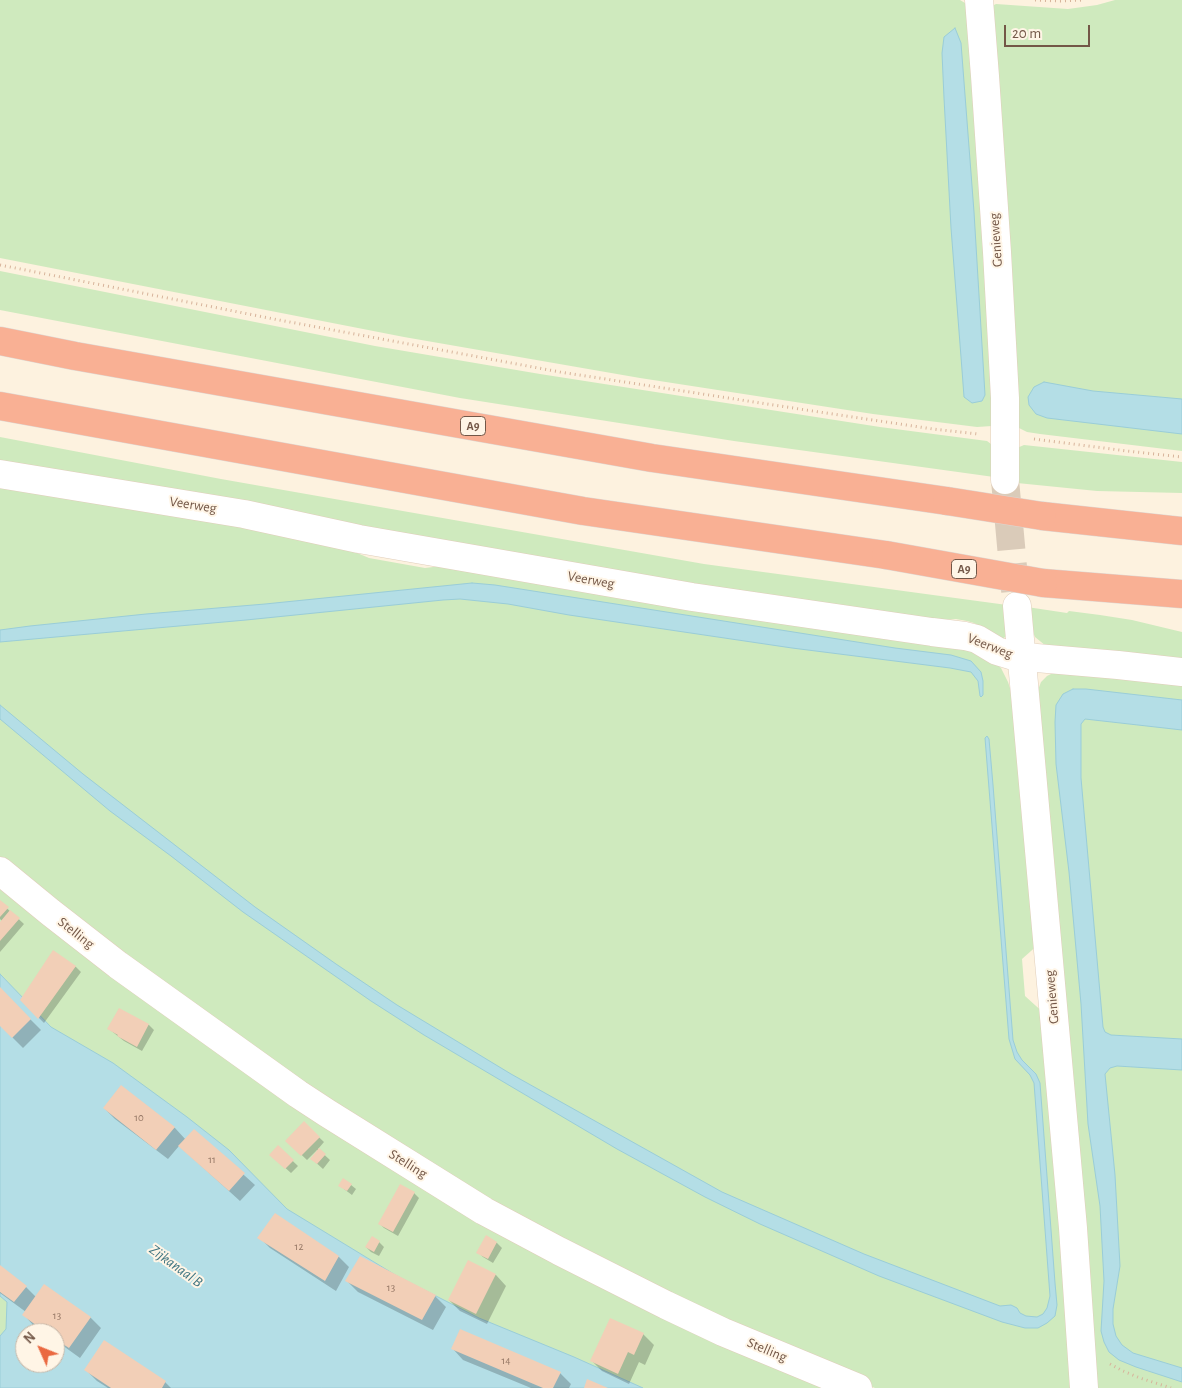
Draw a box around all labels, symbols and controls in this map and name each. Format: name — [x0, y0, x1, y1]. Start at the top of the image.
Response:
scale bar — [1007, 15, 1093, 47]
text: 20 m — [1012, 26, 1041, 41]
street label: Genieweg — [986, 212, 1006, 268]
road number: A9 — [460, 416, 486, 436]
street label: Veerweg — [168, 493, 218, 517]
road number: A9 — [952, 560, 976, 578]
street label: Veerweg — [566, 568, 616, 592]
street label: Veerweg — [965, 630, 1015, 662]
street label: Stelling — [54, 914, 98, 952]
street label: Genieweg — [1041, 969, 1063, 1025]
house number: 10 — [134, 1111, 144, 1125]
street label: Stelling — [386, 1146, 430, 1182]
house number: 11 — [208, 1153, 216, 1167]
house number: 12 — [295, 1240, 303, 1254]
water label: Zijkanaal B — [146, 1241, 206, 1291]
house number: 13 — [387, 1281, 395, 1295]
house number: 13 — [53, 1309, 61, 1323]
north arrow — [15, 1323, 65, 1373]
text: N — [22, 1330, 38, 1347]
street label: Stelling — [745, 1334, 789, 1366]
house number: 14 — [501, 1354, 511, 1368]

